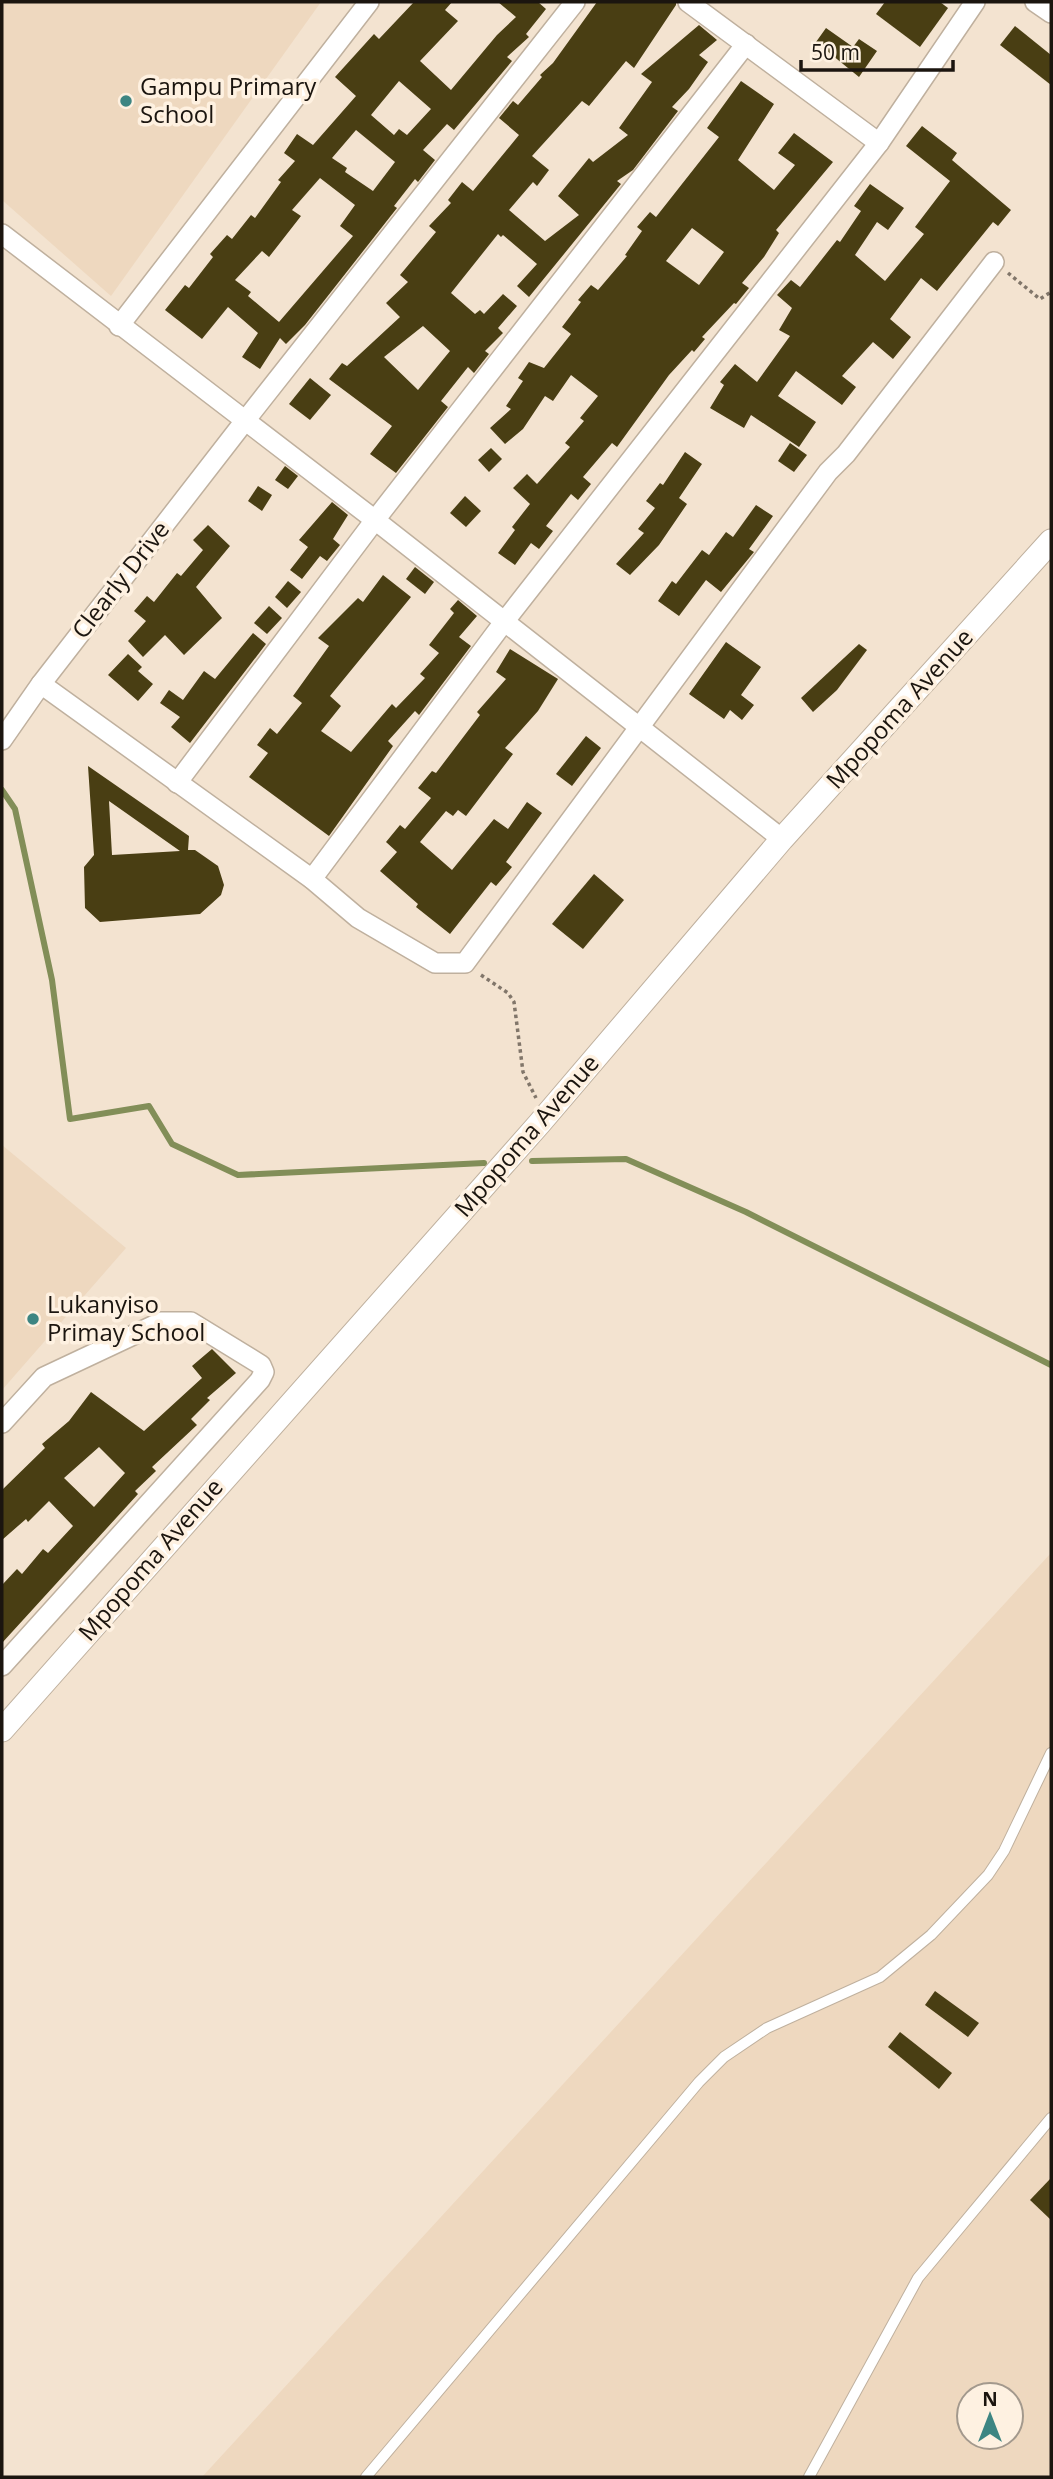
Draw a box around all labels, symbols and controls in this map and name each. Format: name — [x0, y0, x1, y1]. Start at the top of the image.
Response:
scale bar — [801, 28, 953, 72]
text: 50 m — [811, 38, 860, 66]
place label: Gampu Primary School — [140, 69, 317, 130]
marker: Gampu Primary School — [118, 93, 134, 109]
street label: Clearly Drive — [63, 513, 176, 645]
street label: Mpopoma Avenue — [818, 621, 980, 795]
street label: Mpopoma Avenue — [446, 1047, 606, 1223]
place label: Lukanyiso Primay School — [47, 1287, 205, 1348]
marker: Lukanyiso Primay School — [25, 1311, 41, 1327]
street label: Mpopoma Avenue — [70, 1471, 230, 1647]
north arrow — [955, 2381, 1025, 2451]
text: N — [982, 2386, 998, 2412]

